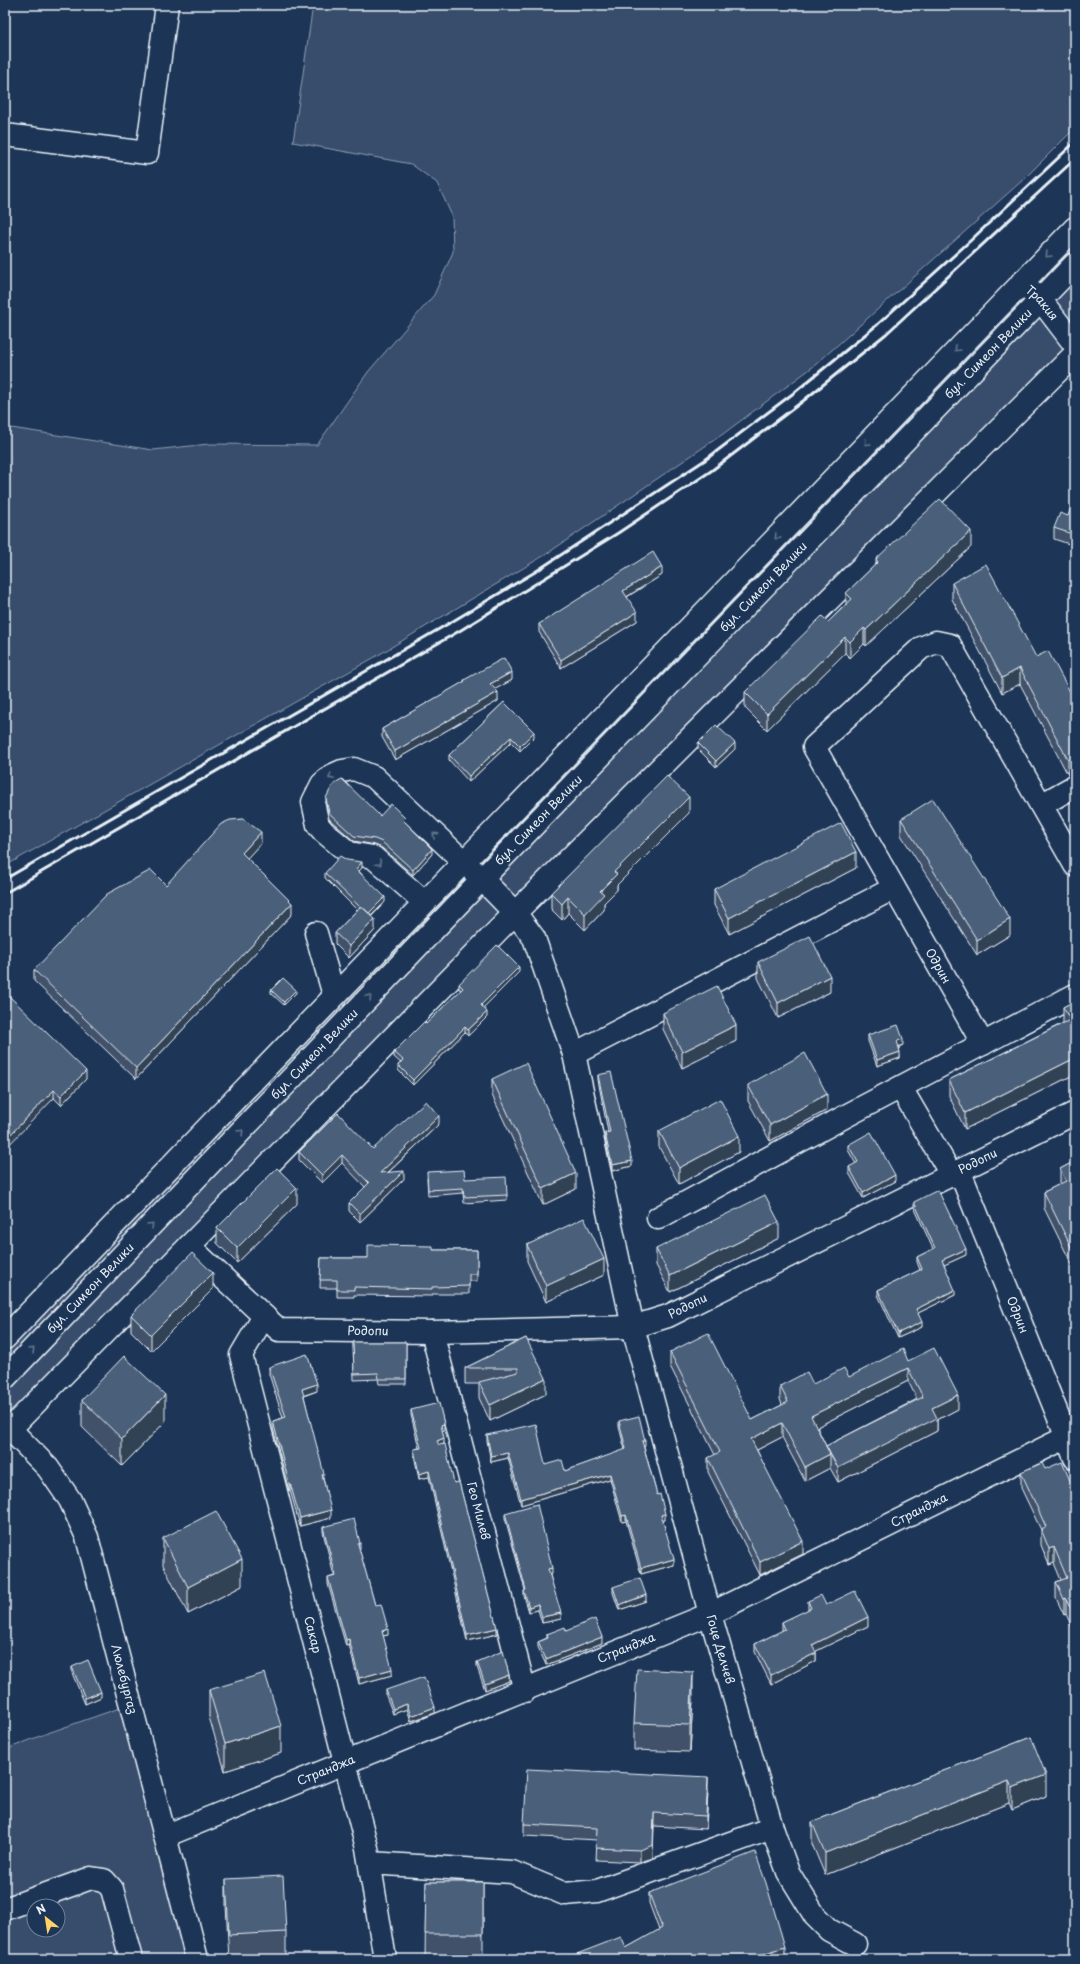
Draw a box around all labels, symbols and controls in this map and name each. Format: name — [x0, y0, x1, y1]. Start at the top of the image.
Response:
one-way arrow — [1045, 250, 1053, 258]
street label: Тракия — [1022, 281, 1063, 324]
street label: бул. Симеон Велики — [940, 304, 1036, 402]
one-way arrow — [955, 344, 962, 352]
one-way arrow — [865, 438, 872, 446]
one-way arrow — [775, 532, 782, 540]
street label: бул. Симеон Велики — [715, 537, 811, 636]
street label: бул. Симеон Велики — [490, 770, 586, 869]
one-way arrow — [328, 772, 335, 779]
one-way arrow — [432, 833, 439, 840]
one-way arrow — [374, 858, 382, 866]
street label: Одрин — [922, 944, 956, 987]
one-way arrow — [364, 994, 372, 1002]
street label: бул. Симеон Велики — [266, 1004, 362, 1103]
one-way arrow — [236, 1129, 243, 1136]
street label: Родопи — [955, 1143, 1000, 1178]
one-way arrow — [146, 1223, 153, 1230]
street label: бул. Симеон Велики — [42, 1238, 138, 1337]
street label: Родопи — [665, 1288, 710, 1323]
street label: Одрин — [1003, 1293, 1034, 1336]
street label: Родопи — [347, 1321, 389, 1339]
one-way arrow — [27, 1347, 35, 1355]
street label: Гео Милев — [463, 1480, 496, 1542]
street label: Странджа — [887, 1487, 951, 1531]
street label: Гоце Делчев — [703, 1612, 740, 1686]
street label: Сакар — [300, 1614, 327, 1655]
street label: Странджа — [594, 1627, 658, 1667]
street label: Люлебургаз — [107, 1642, 143, 1716]
street label: Странджа — [294, 1749, 358, 1789]
north arrow — [26, 1898, 66, 1938]
text: N — [33, 1899, 49, 1918]

